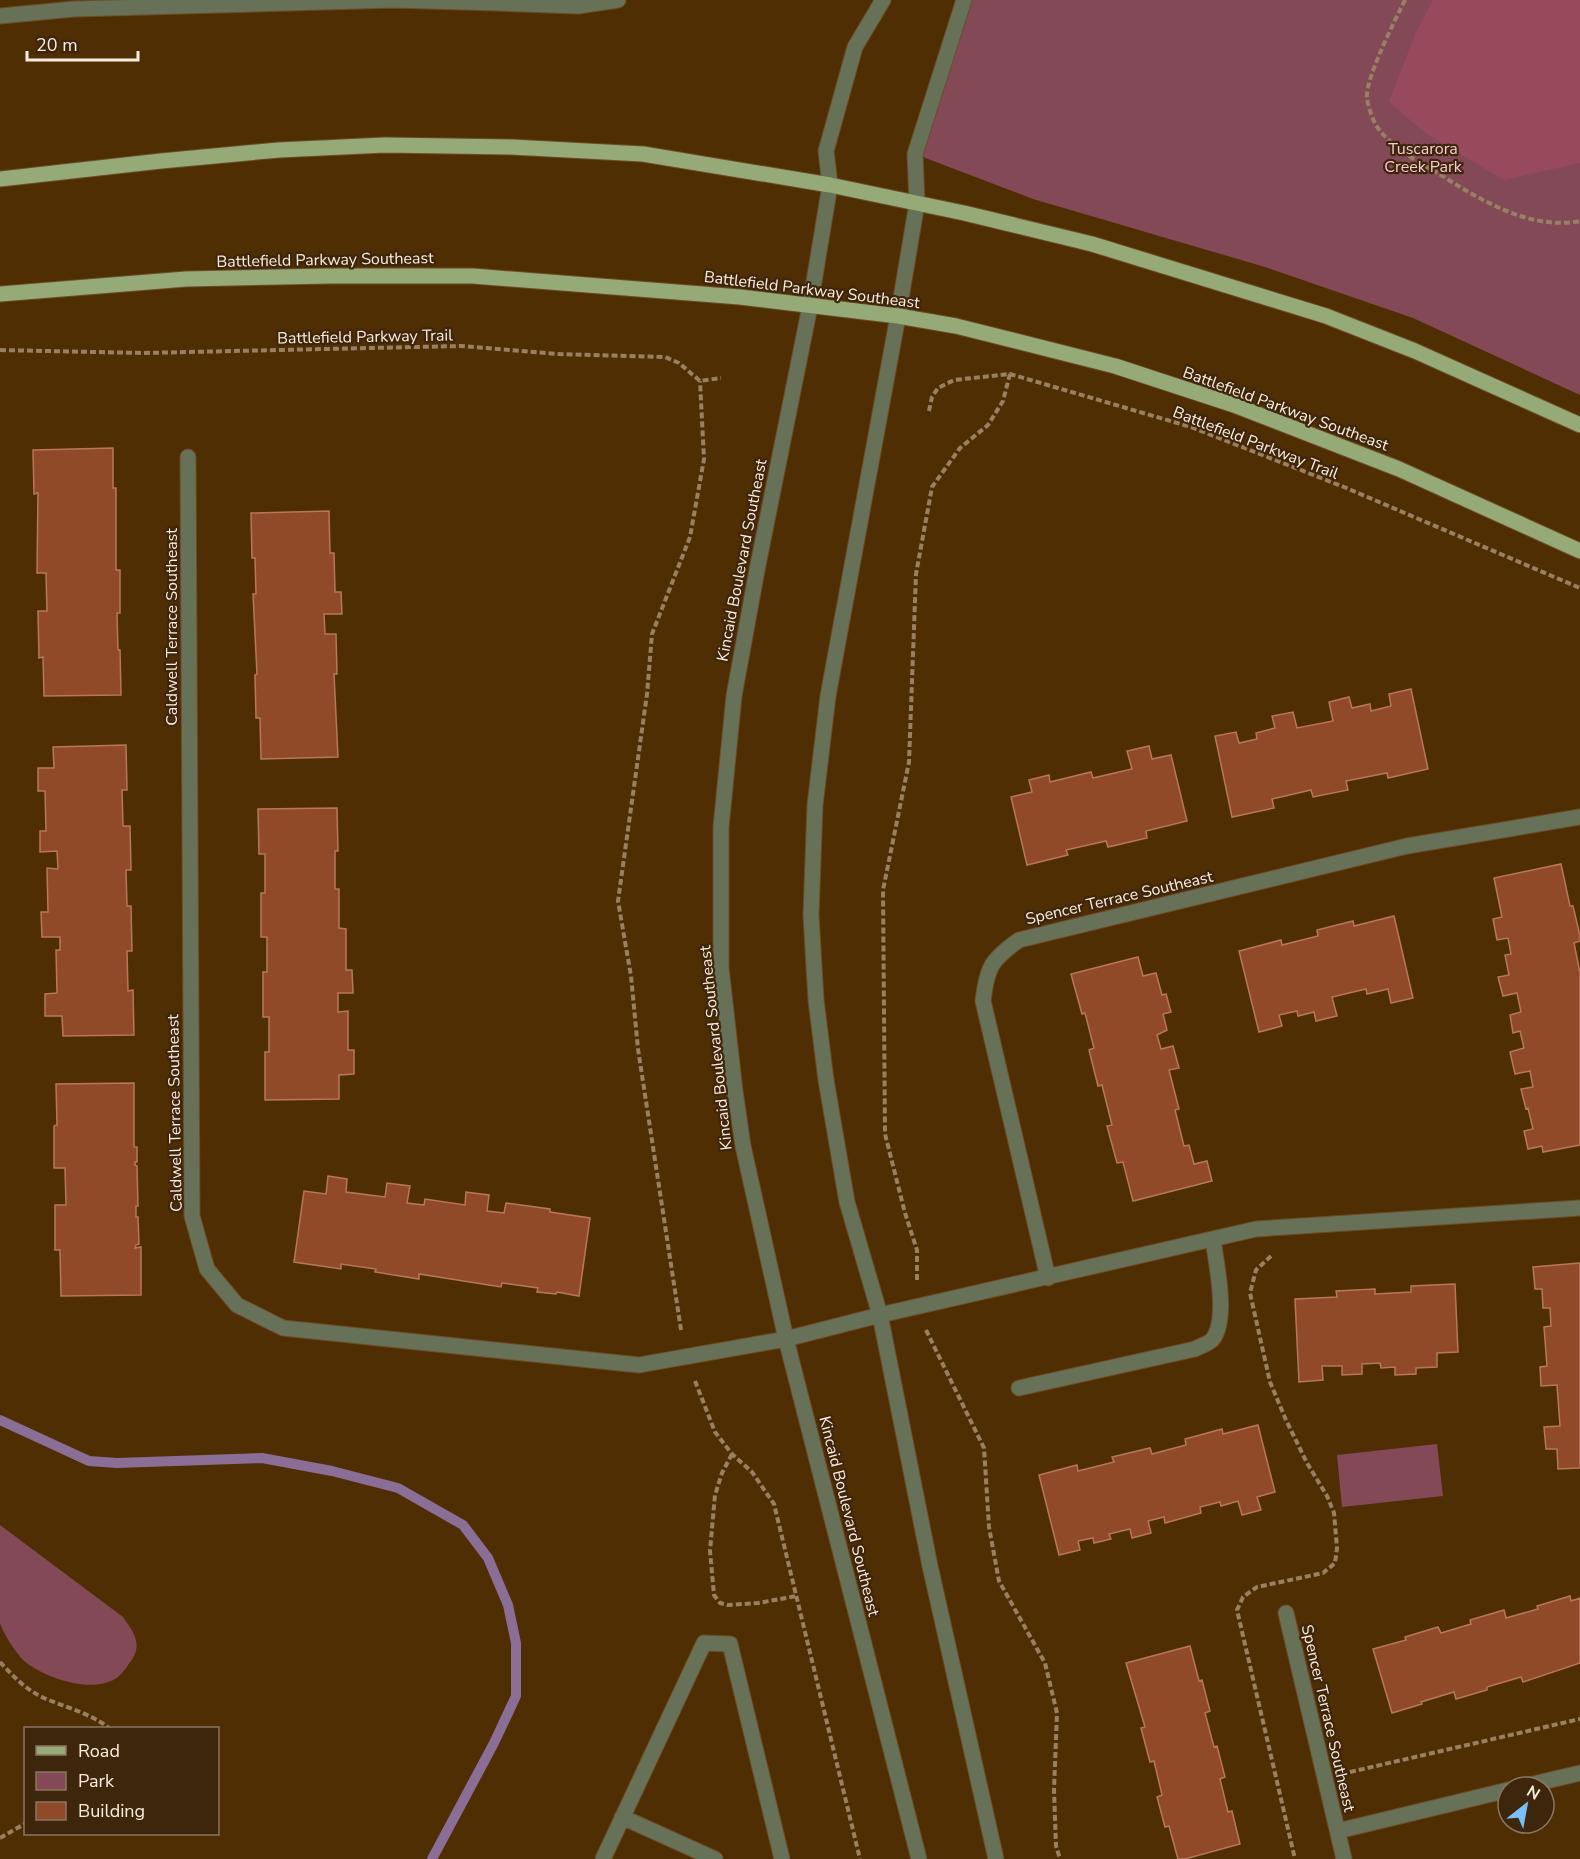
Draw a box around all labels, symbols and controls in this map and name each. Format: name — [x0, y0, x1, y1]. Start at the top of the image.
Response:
scale bar — [27, 24, 138, 62]
text: 20 m — [36, 33, 78, 57]
park label: Tuscarora Creek Park — [1384, 138, 1463, 178]
street label: Battlefield Parkway Southeast — [216, 247, 434, 273]
street label: Battlefield Parkway Southeast — [703, 266, 921, 314]
street label: Battlefield Parkway Trail — [277, 324, 453, 350]
street label: Battlefield Parkway Southeast — [1180, 361, 1392, 457]
street label: Battlefield Parkway Trail — [1170, 401, 1342, 485]
street label: Kincaid Boulevard Southeast — [712, 457, 772, 663]
street label: Caldwell Terrace Southeast — [161, 528, 183, 726]
street label: Spencer Terrace Southeast — [1023, 866, 1215, 930]
street label: Kincaid Boulevard Southeast — [694, 944, 738, 1151]
street label: Caldwell Terrace Southeast — [162, 1014, 188, 1212]
street label: Kincaid Boulevard Southeast — [813, 1414, 885, 1619]
street label: Spencer Terrace Southeast — [1296, 1622, 1360, 1814]
legend — [24, 1727, 219, 1835]
text: Road — [78, 1739, 120, 1763]
text: Park — [78, 1769, 115, 1793]
north arrow — [1496, 1775, 1556, 1835]
text: N — [1522, 1780, 1544, 1806]
text: Building — [78, 1799, 145, 1823]

